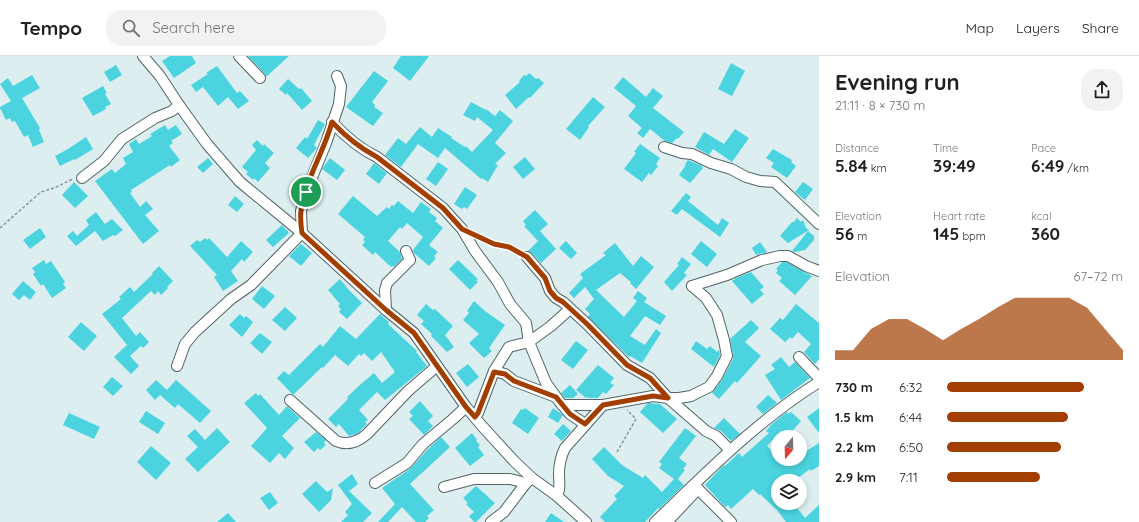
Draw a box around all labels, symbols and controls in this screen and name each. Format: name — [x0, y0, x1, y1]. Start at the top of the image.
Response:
search box — [106, 10, 386, 46]
text: Tempo — [20, 16, 82, 40]
icon: search — [120, 17, 142, 39]
text: Search here — [152, 18, 235, 37]
text: Map — [965, 19, 994, 37]
text: Layers — [1016, 19, 1060, 37]
text: Share — [1082, 19, 1119, 37]
text: Evening run — [835, 68, 960, 96]
button: share — [1081, 69, 1123, 111]
text: 21:11 · 8 × 730 m — [835, 97, 925, 113]
text: Distance — [835, 141, 879, 155]
text: Time — [933, 141, 958, 155]
text: Pace — [1031, 141, 1056, 155]
text: 5.84 — [835, 155, 868, 176]
text: 39:49 — [933, 155, 976, 176]
text: 6:49 — [1031, 155, 1064, 176]
text: km — [868, 161, 887, 175]
text: /km — [1064, 161, 1089, 175]
pin — [289, 175, 323, 209]
icon: arrive — [295, 181, 317, 203]
text: Elevation — [835, 209, 881, 223]
text: Heart rate — [933, 209, 985, 223]
text: kcal — [1031, 209, 1052, 223]
text: 56 — [835, 223, 854, 244]
text: 145 — [933, 223, 959, 244]
text: 360 — [1031, 223, 1060, 244]
text: m — [854, 229, 867, 243]
text: bpm — [959, 229, 986, 243]
text: Elevation — [835, 268, 890, 284]
text: 67–72 m — [1073, 268, 1123, 284]
text: 730 m — [835, 379, 873, 395]
text: 6:32 — [899, 379, 922, 395]
text: 1.5 km — [835, 409, 874, 425]
text: 6:44 — [899, 409, 922, 425]
north arrow — [771, 430, 807, 466]
map controls — [771, 430, 807, 510]
text: 2.2 km — [835, 439, 876, 455]
text: 6:50 — [899, 439, 923, 455]
text: 2.9 km — [835, 469, 876, 485]
text: 7:11 — [899, 469, 918, 485]
button: layers — [771, 474, 807, 510]

